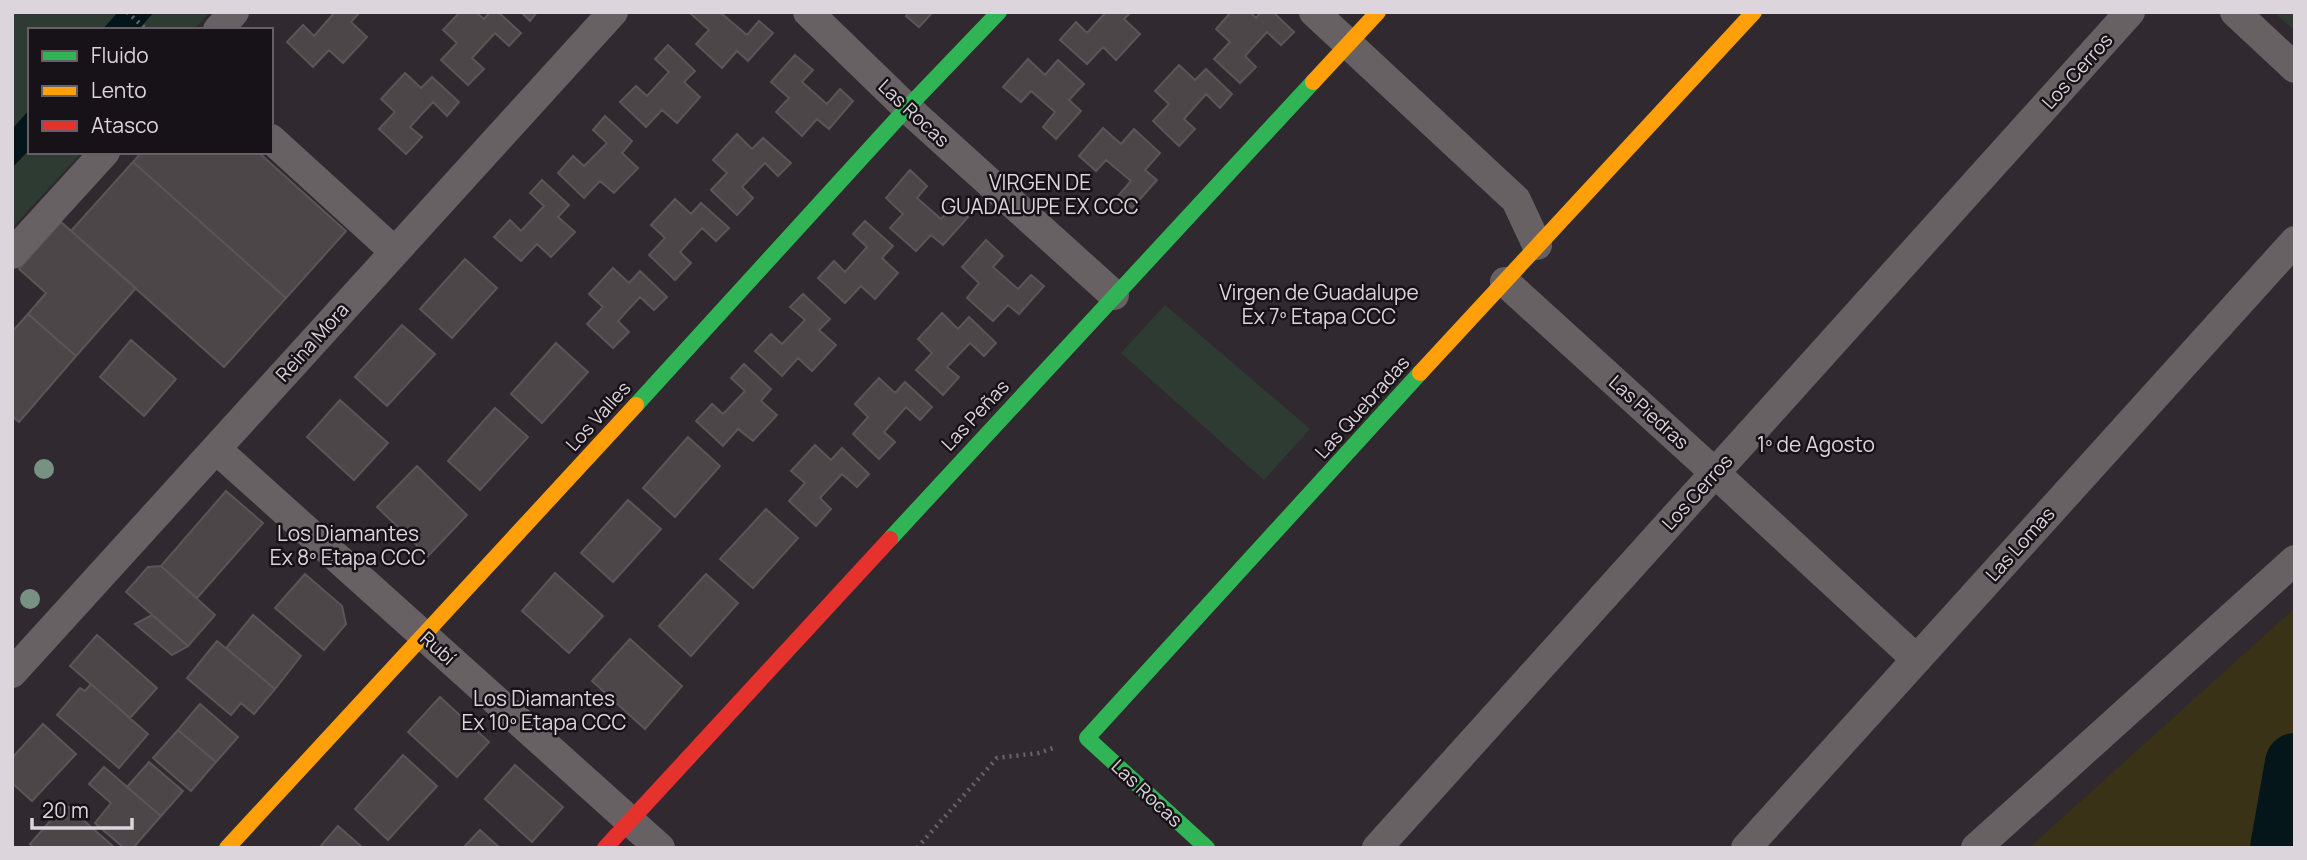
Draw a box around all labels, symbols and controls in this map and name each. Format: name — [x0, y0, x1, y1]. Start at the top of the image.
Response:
street label: Los Cerros — [2036, 27, 2118, 115]
legend — [28, 28, 273, 154]
text: Fluido — [91, 41, 149, 69]
street label: Las Rocas — [873, 73, 955, 153]
text: Lento — [91, 76, 147, 104]
text: Atasco — [91, 111, 159, 139]
district label: VIRGEN DE GUADALUPE EX CCC — [941, 168, 1139, 220]
district label: Virgen de Guadalupe Ex 7º Etapa CCC — [1219, 278, 1419, 330]
street label: Reina Mora — [270, 297, 354, 387]
street label: Las Quebradas — [1309, 350, 1415, 464]
street label: Las Piedras — [1603, 369, 1695, 455]
street label: Las Peñas — [935, 374, 1015, 456]
street label: Los Valles — [560, 375, 636, 457]
district label: 1º de Agosto — [1757, 430, 1875, 458]
street label: Los Cerros — [1656, 448, 1738, 536]
street label: Las Lomas — [1980, 501, 2060, 587]
district label: Los Diamantes Ex 8º Etapa CCC — [270, 519, 426, 571]
street label: Rubí — [415, 625, 461, 671]
district label: Los Diamantes Ex 10º Etapa CCC — [461, 684, 627, 736]
street label: Las Rocas — [1106, 753, 1188, 833]
scale bar — [32, 786, 131, 830]
text: 20 m — [42, 796, 89, 824]

